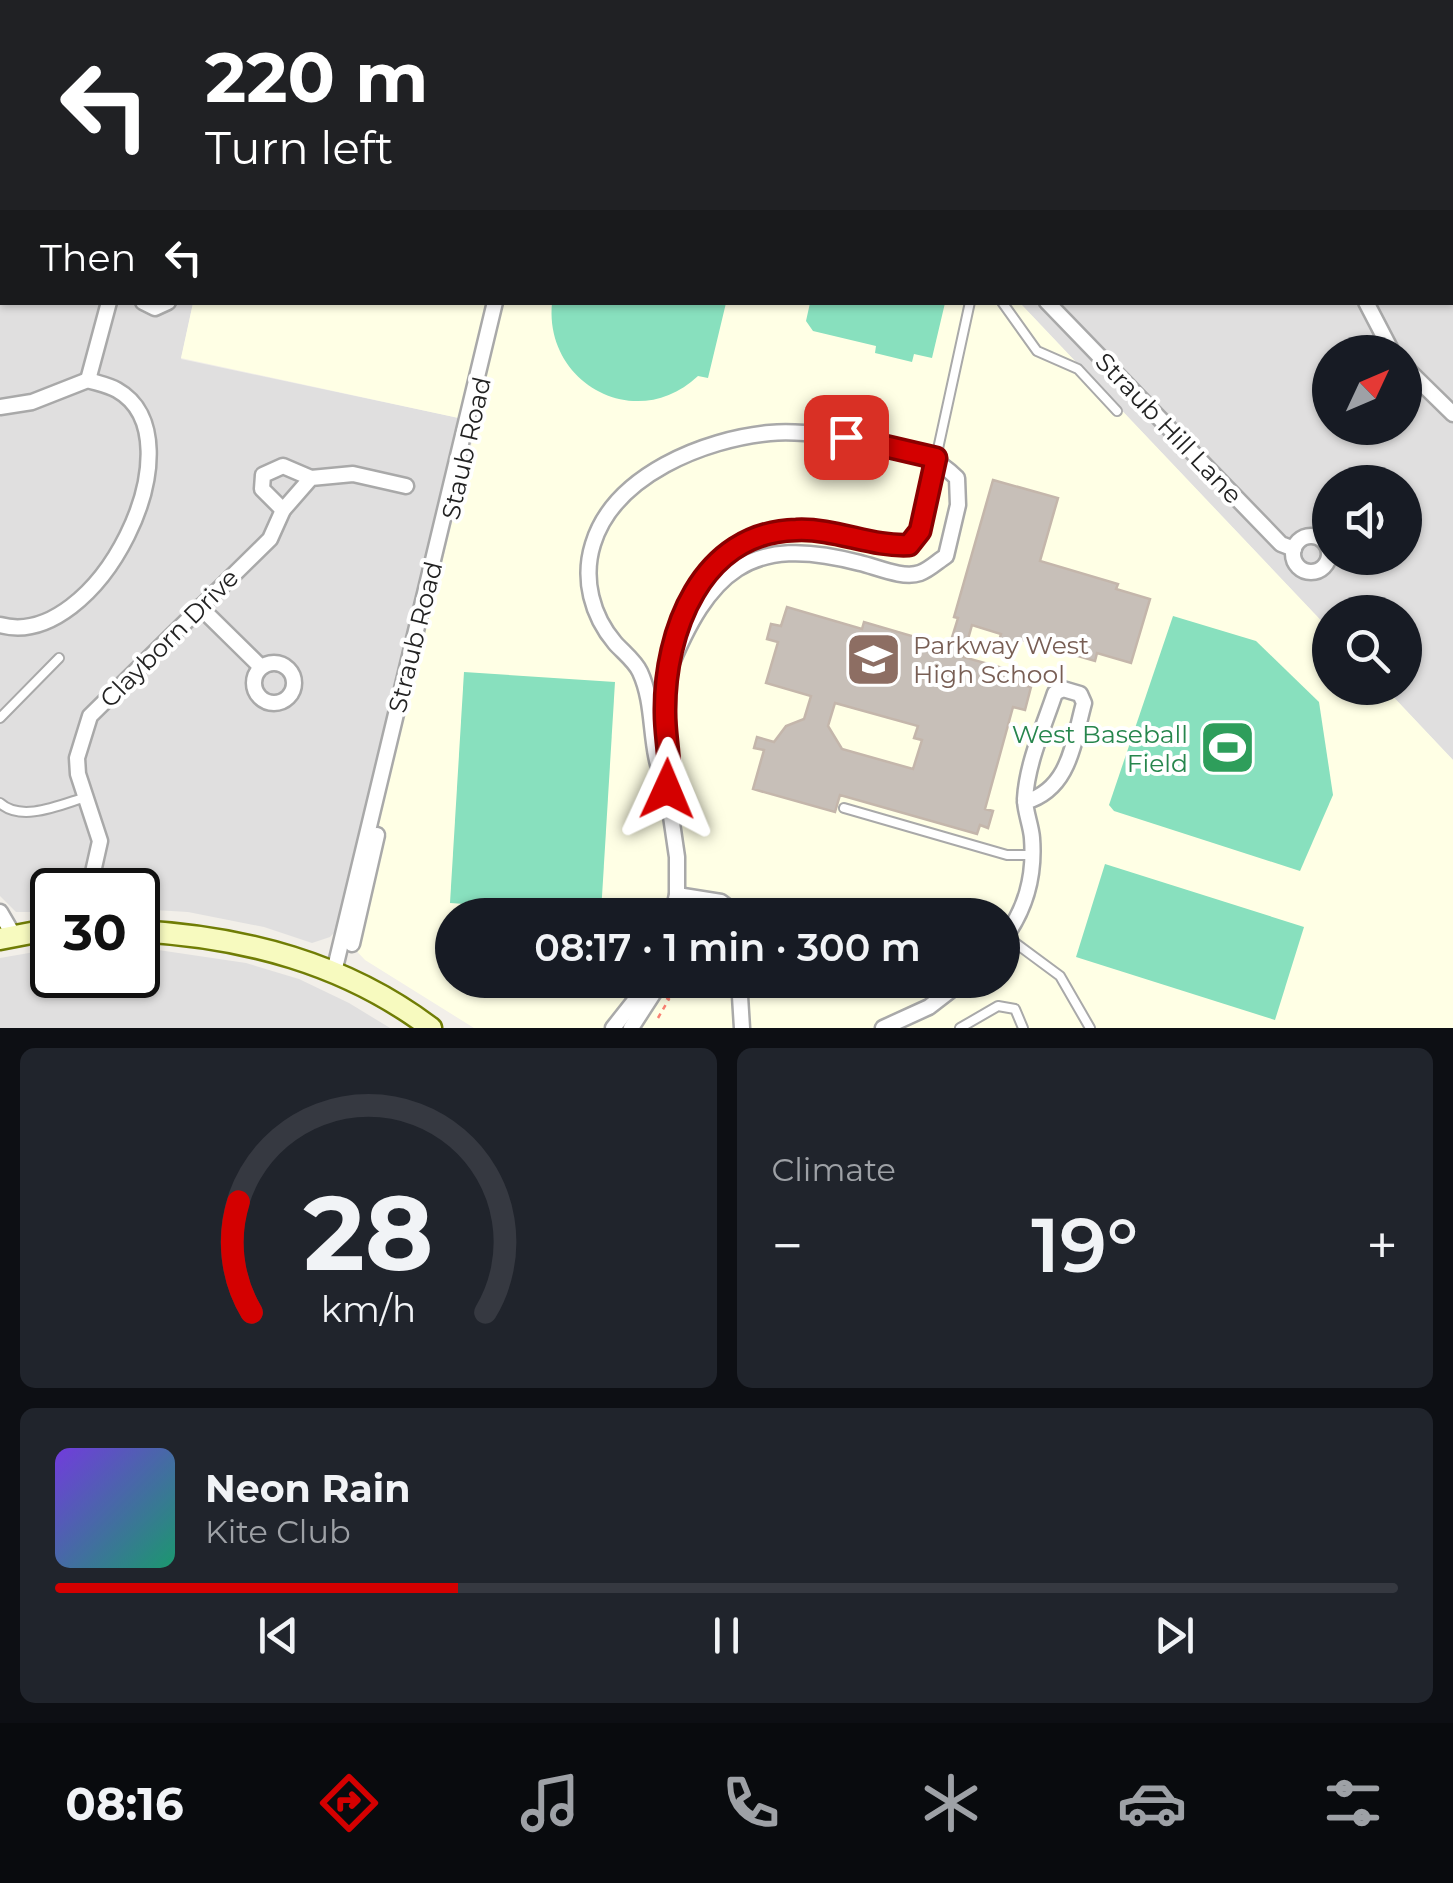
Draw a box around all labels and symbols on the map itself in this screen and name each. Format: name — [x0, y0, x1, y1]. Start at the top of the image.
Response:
north arrow — [1312, 335, 1422, 445]
street label: Straub Hill Lane — [1089, 346, 1249, 510]
street label: Staub Road — [435, 374, 497, 522]
pin — [804, 395, 889, 480]
street label: Straub Road — [382, 558, 448, 716]
street label: Clayborn Drive — [93, 562, 245, 714]
school or university icon: Parkway West High School — [844, 629, 904, 689]
place label: Parkway West High School — [913, 630, 1089, 689]
sports icon: West Baseball Field — [1197, 718, 1257, 778]
place label: West Baseball Field — [1012, 719, 1188, 778]
position arrow — [615, 737, 719, 841]
speed limit sign: 30 — [30, 868, 160, 998]

